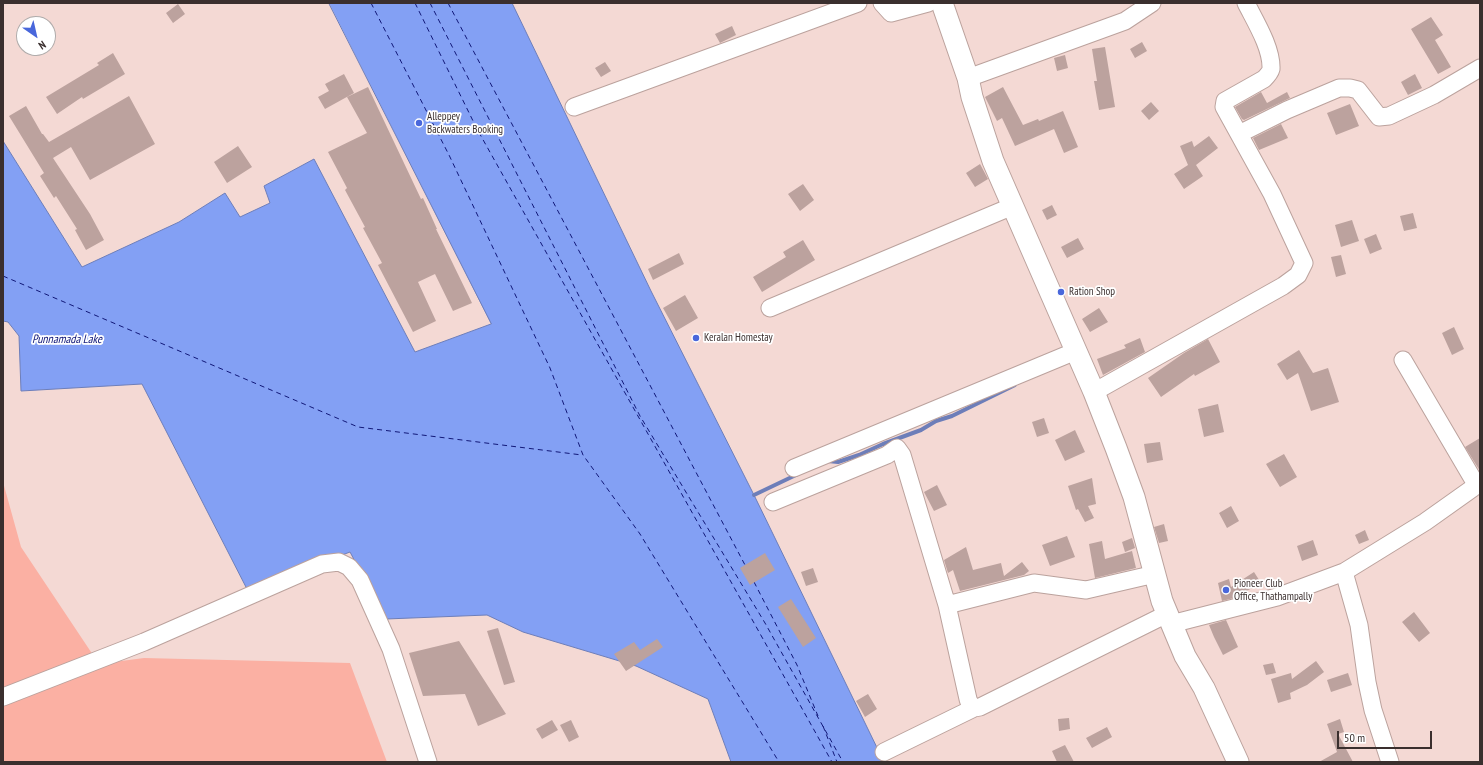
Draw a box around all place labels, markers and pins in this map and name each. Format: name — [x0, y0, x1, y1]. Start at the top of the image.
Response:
place label: Alleppey Backwaters Booking — [427, 110, 503, 136]
marker: Alleppey Backwaters Booking — [414, 118, 424, 128]
place label: Ration Shop — [1069, 285, 1115, 299]
marker: Ration Shop — [1056, 287, 1066, 297]
place label: Keralan Homestay — [704, 331, 773, 345]
marker: Keralan Homestay — [691, 333, 701, 343]
place label: Pioneer Club Office, Thathampally — [1234, 577, 1312, 603]
marker: Pioneer Club Office, Thathampally — [1221, 585, 1231, 595]

